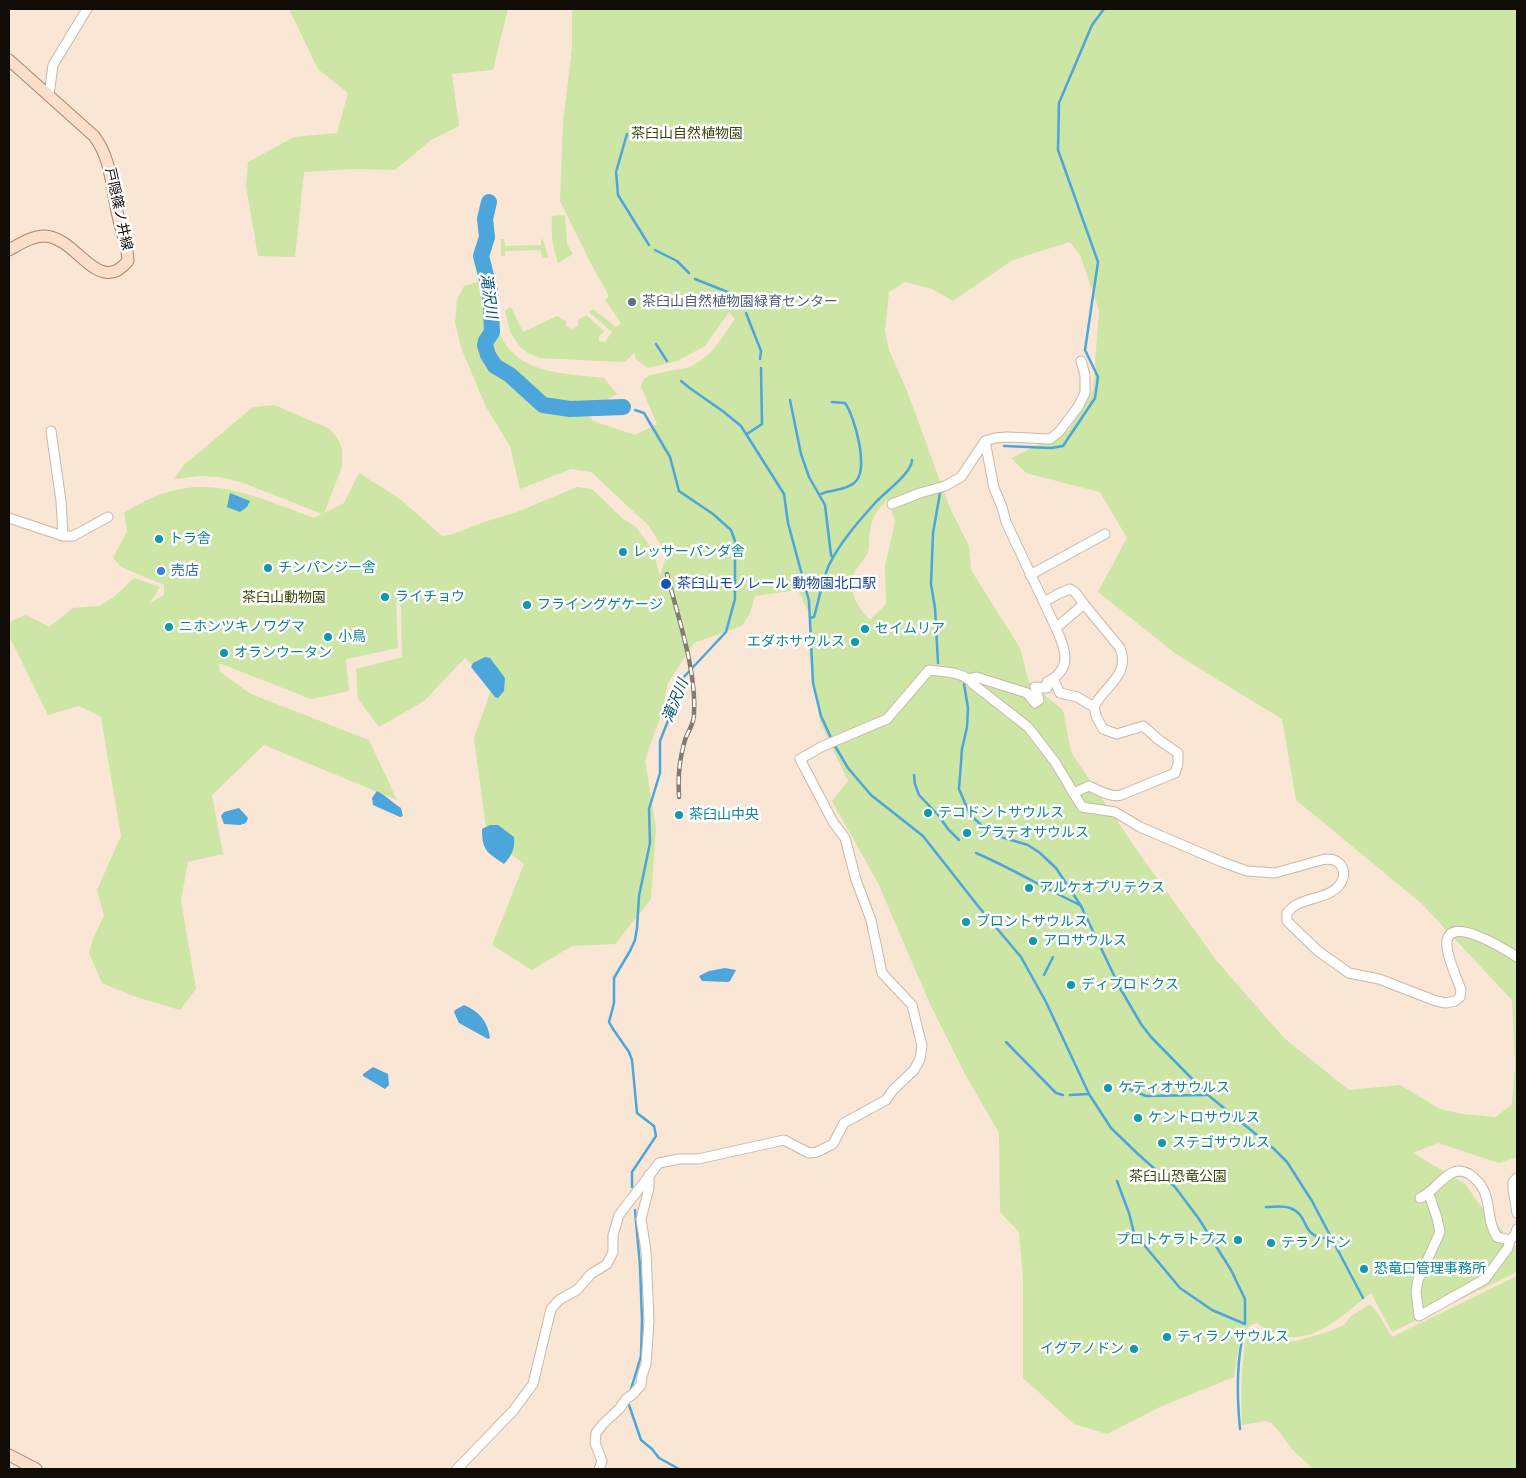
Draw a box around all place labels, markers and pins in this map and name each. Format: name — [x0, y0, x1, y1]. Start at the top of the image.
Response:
place label: 茶臼山自然植物園緑育センター — [642, 294, 838, 310]
marker: 茶臼山自然植物園緑育センター — [626, 296, 638, 308]
place label: トラ舎 — [169, 531, 211, 547]
marker: トラ舎 — [153, 533, 165, 545]
place label: レッサーパンダ舎 — [633, 544, 745, 560]
marker: レッサーパンダ舎 — [617, 546, 629, 558]
place label: チンパンジー舎 — [278, 560, 376, 576]
marker: チンパンジー舎 — [262, 562, 274, 574]
place label: 売店 — [171, 563, 199, 579]
marker: 売店 — [155, 565, 167, 577]
place label: 茶臼山モノレール 動物園北口駅 — [677, 576, 876, 592]
marker: 茶臼山モノレール 動物園北口駅 — [659, 577, 673, 591]
place label: ライチョウ — [395, 589, 465, 605]
marker: ライチョウ — [379, 591, 391, 603]
place label: フライングゲケージ — [537, 597, 663, 613]
marker: フライングゲケージ — [521, 599, 533, 611]
place label: ニホンツキノワグマ — [179, 619, 305, 635]
marker: ニホンツキノワグマ — [163, 621, 175, 633]
place label: セイムリア — [875, 621, 945, 637]
marker: セイムリア — [859, 623, 871, 635]
place label: 小鳥 — [338, 629, 366, 645]
marker: 小鳥 — [322, 631, 334, 643]
place label: エダホサウルス — [747, 634, 845, 650]
marker: エダホサウルス — [849, 636, 861, 648]
place label: オランウータン — [234, 645, 332, 661]
marker: オランウータン — [218, 647, 230, 659]
place label: テコドントサウルス — [938, 805, 1064, 821]
place label: 茶臼山中央 — [689, 807, 759, 823]
marker: テコドントサウルス — [922, 807, 934, 819]
marker: 茶臼山中央 — [673, 809, 685, 821]
place label: プラテオサウルス — [977, 825, 1089, 841]
marker: プラテオサウルス — [961, 827, 973, 839]
place label: アルケオプリテクス — [1039, 880, 1165, 896]
marker: アルケオプリテクス — [1023, 882, 1035, 894]
place label: ブロントサウルス — [976, 914, 1088, 930]
marker: ブロントサウルス — [960, 916, 972, 928]
place label: アロサウルス — [1043, 933, 1127, 949]
marker: アロサウルス — [1027, 935, 1039, 947]
place label: ディプロドクス — [1081, 977, 1179, 993]
marker: ディプロドクス — [1065, 979, 1077, 991]
place label: ケティオサウルス — [1118, 1080, 1230, 1096]
marker: ケティオサウルス — [1102, 1082, 1114, 1094]
place label: ケントロサウルス — [1148, 1110, 1260, 1126]
marker: ケントロサウルス — [1132, 1112, 1144, 1124]
place label: ステゴサウルス — [1172, 1135, 1270, 1151]
marker: ステゴサウルス — [1156, 1137, 1168, 1149]
place label: プロトケラトプス — [1116, 1232, 1228, 1248]
marker: プロトケラトプス — [1232, 1234, 1244, 1246]
place label: テラノドン — [1281, 1235, 1351, 1251]
marker: テラノドン — [1265, 1237, 1277, 1249]
place label: 恐竜口管理事務所 — [1374, 1261, 1486, 1277]
marker: 恐竜口管理事務所 — [1358, 1263, 1370, 1275]
place label: ティラノサウルス — [1177, 1329, 1289, 1345]
marker: ティラノサウルス — [1161, 1331, 1173, 1343]
place label: イグアノドン — [1040, 1341, 1124, 1357]
marker: イグアノドン — [1128, 1343, 1140, 1355]

